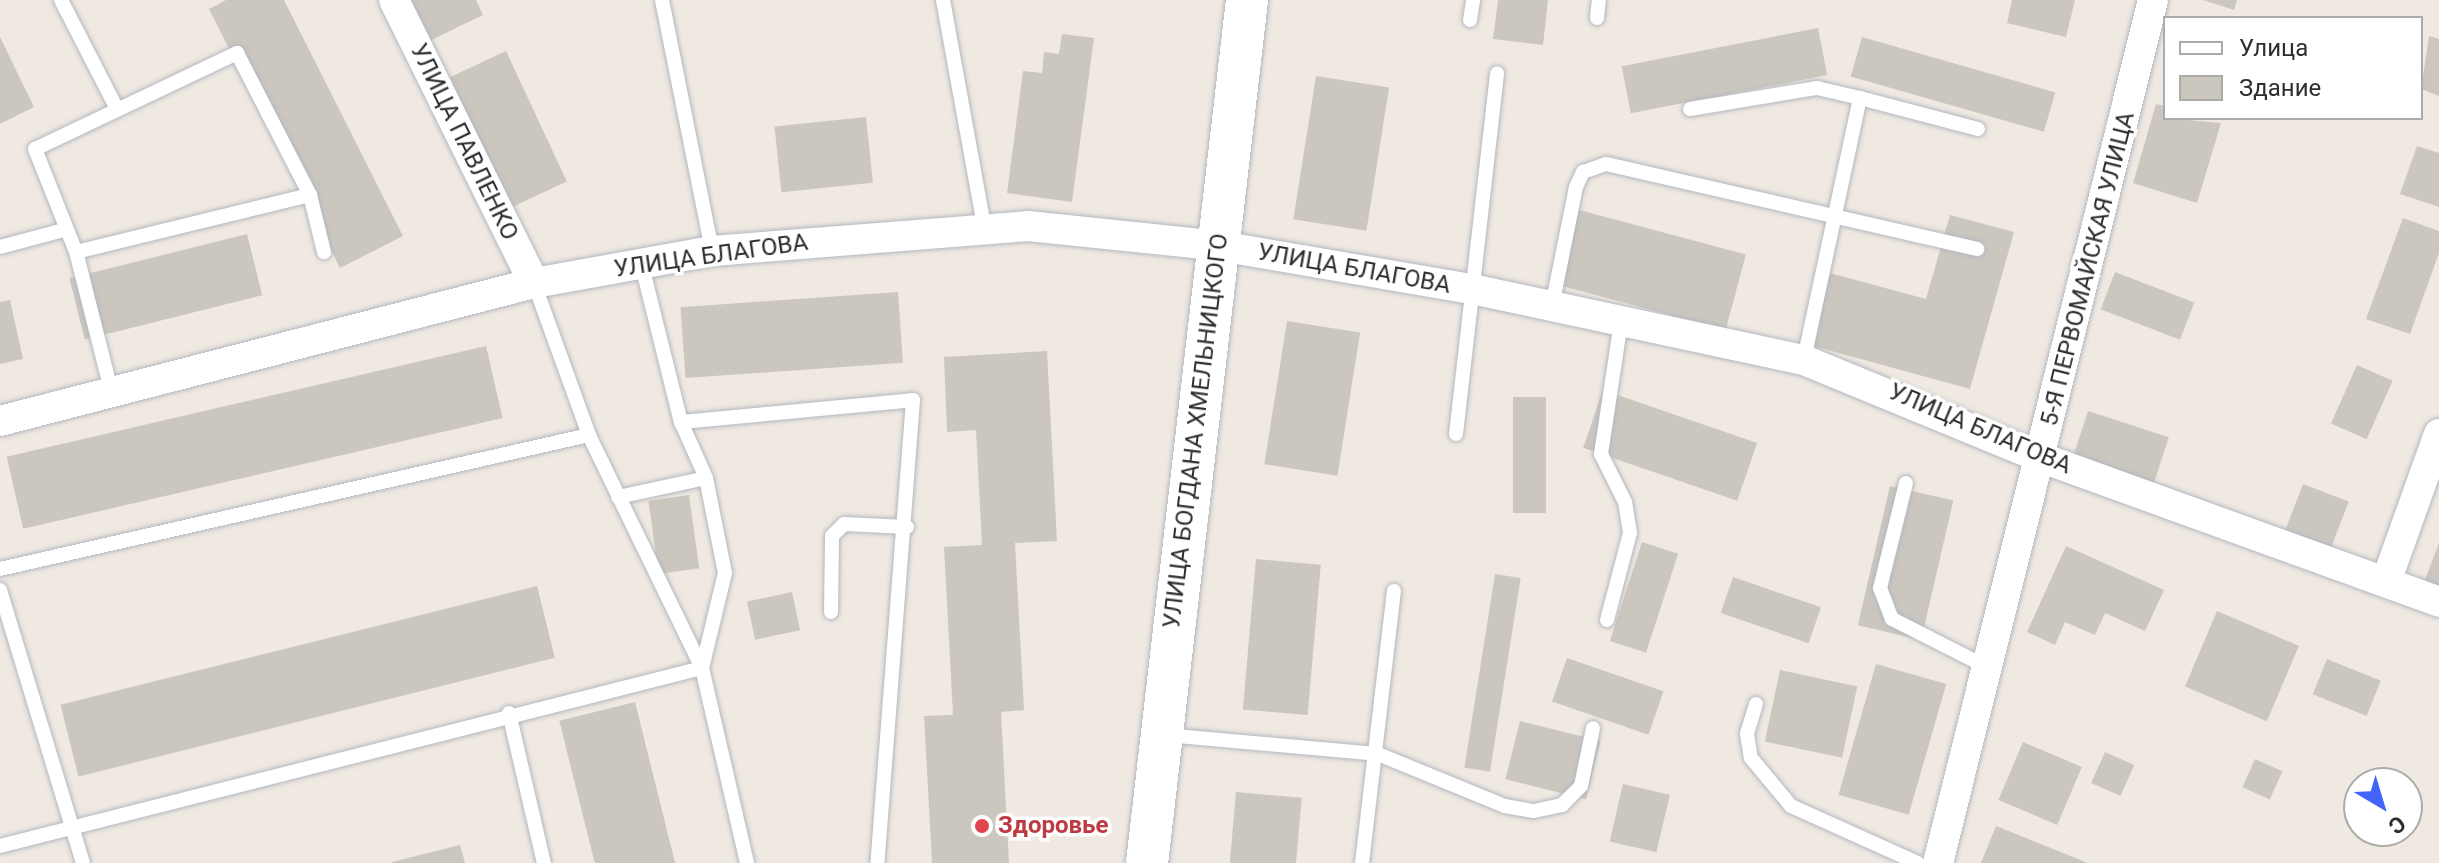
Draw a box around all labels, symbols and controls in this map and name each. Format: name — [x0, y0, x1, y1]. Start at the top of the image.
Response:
legend — [2163, 16, 2423, 120]
text: Улица — [2239, 34, 2308, 62]
street label: УЛИЦА ПАВЛЕНКО — [404, 39, 524, 245]
text: Здание — [2239, 74, 2321, 102]
street label: 5-Я ПЕРВОМАЙСКАЯ УЛИЦА — [2035, 109, 2141, 429]
street label: УЛИЦА БЛАГОВА — [612, 228, 810, 284]
street label: УЛИЦА БОГДАНА ХМЕЛЬНИЦКОГО — [1157, 232, 1235, 630]
street label: УЛИЦА БЛАГОВА — [1255, 238, 1453, 300]
street label: УЛИЦА БЛАГОВА — [1884, 378, 2076, 480]
north arrow — [2343, 767, 2423, 847]
text: С — [2383, 810, 2410, 839]
place label: Здоровье — [998, 812, 1108, 840]
marker: Здоровье — [973, 817, 991, 835]

